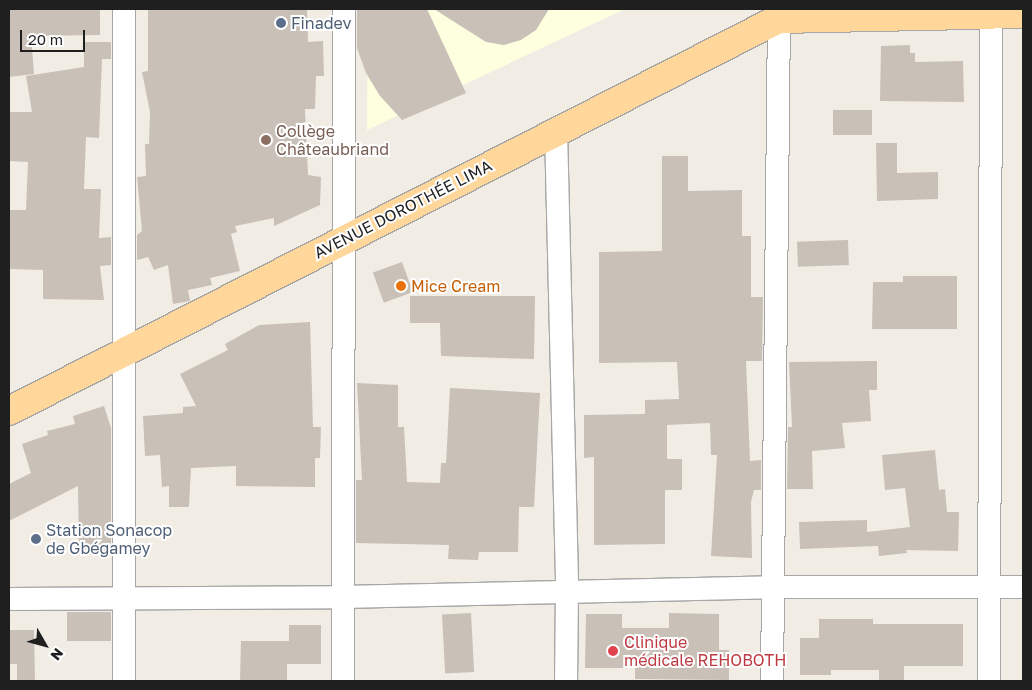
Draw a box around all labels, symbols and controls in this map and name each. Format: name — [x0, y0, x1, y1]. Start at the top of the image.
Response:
place label: Finadev — [291, 13, 351, 33]
marker: Finadev — [275, 17, 287, 29]
scale bar — [22, 20, 88, 52]
text: 20 m — [28, 30, 63, 48]
place label: Collège Châteaubriand — [276, 121, 389, 159]
marker: Collège Châteaubriand — [260, 134, 272, 146]
street label: AVENUE DOROTHÉE LIMA — [311, 156, 495, 262]
place label: Mice Cream — [411, 276, 500, 296]
marker: Mice Cream — [395, 280, 407, 292]
place label: Station Sonacop de Gbégamey — [46, 520, 172, 558]
marker: Station Sonacop de Gbégamey — [30, 533, 42, 545]
north arrow — [20, 620, 70, 670]
place label: Clinique médicale REHOBOTH — [624, 632, 786, 670]
marker: Clinique médicale REHOBOTH — [606, 644, 620, 658]
text: N — [47, 645, 67, 664]

